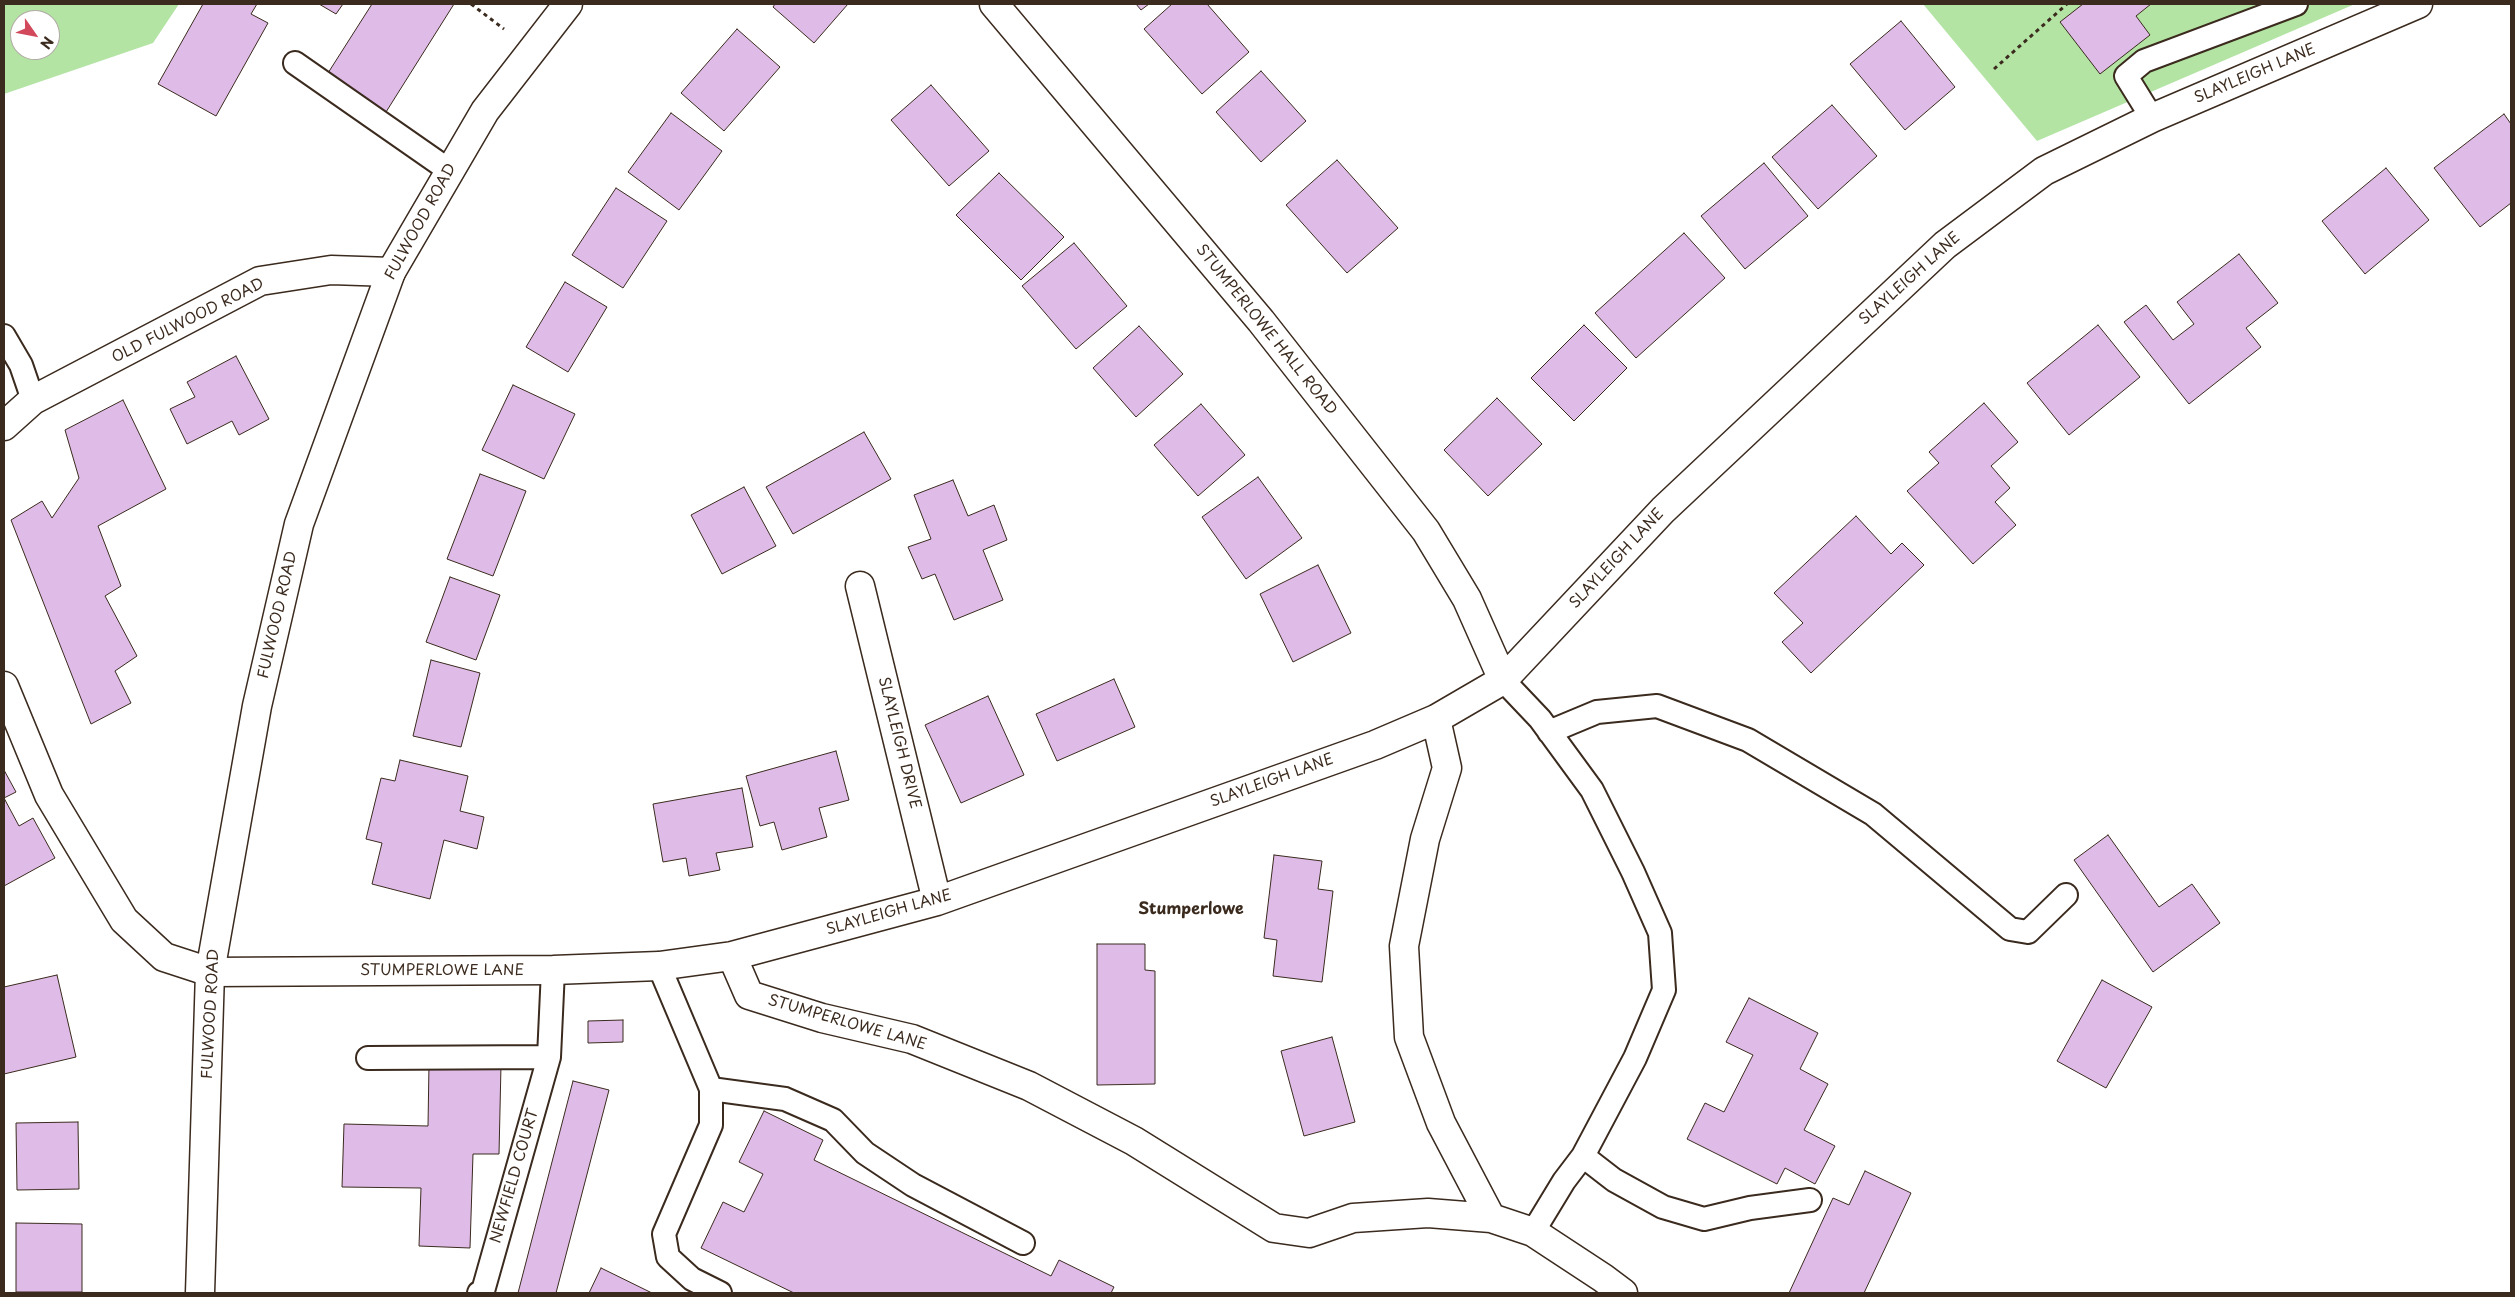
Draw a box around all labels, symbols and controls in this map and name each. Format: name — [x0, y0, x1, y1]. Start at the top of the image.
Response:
north arrow — [10, 10, 60, 60]
text: N — [35, 33, 59, 53]
street label: SLAYLEIGH LANE — [2192, 40, 2318, 108]
street label: FULWOOD ROAD — [382, 161, 460, 283]
street label: SLAYLEIGH LANE — [1856, 229, 1964, 329]
street label: STUMPERLOWE HALL ROAD — [1192, 241, 1340, 419]
street label: OLD FULWOOD ROAD — [109, 275, 267, 367]
street label: SLAYLEIGH LANE — [1566, 505, 1668, 613]
street label: FULWOOD ROAD — [255, 550, 301, 680]
street label: SLAYLEIGH DRIVE — [874, 675, 924, 811]
street label: SLAYLEIGH LANE — [1208, 750, 1336, 812]
street label: SLAYLEIGH LANE — [824, 886, 954, 940]
district label: Stumperlowe — [1138, 900, 1244, 920]
street label: FULWOOD ROAD — [199, 949, 223, 1079]
street label: STUMPERLOWE LANE — [360, 962, 524, 980]
street label: STUMPERLOWE LANE — [766, 992, 928, 1054]
street label: NEWFIELD COURT — [487, 1107, 543, 1245]

